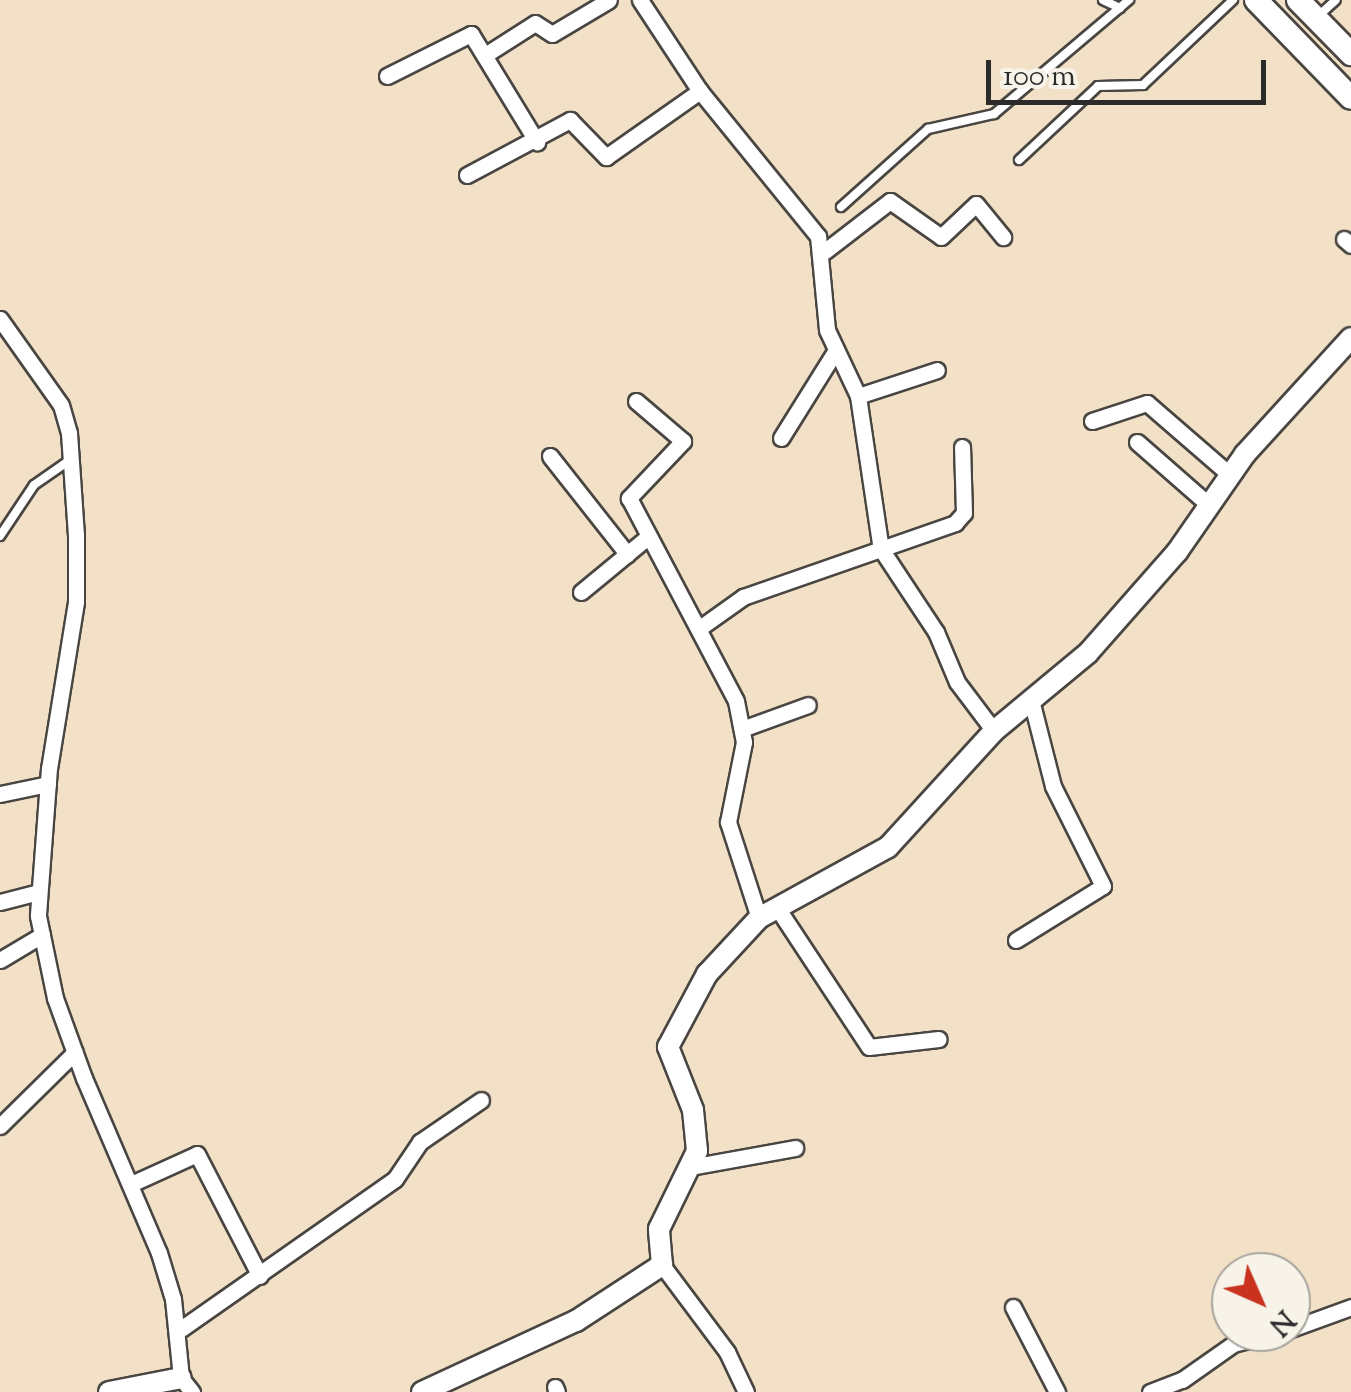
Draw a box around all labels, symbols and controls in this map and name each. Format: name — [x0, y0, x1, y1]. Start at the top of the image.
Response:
scale bar — [991, 40, 1271, 102]
text: 100 m — [1003, 56, 1076, 99]
north arrow — [1211, 1252, 1311, 1352]
text: N — [1259, 1300, 1303, 1344]

